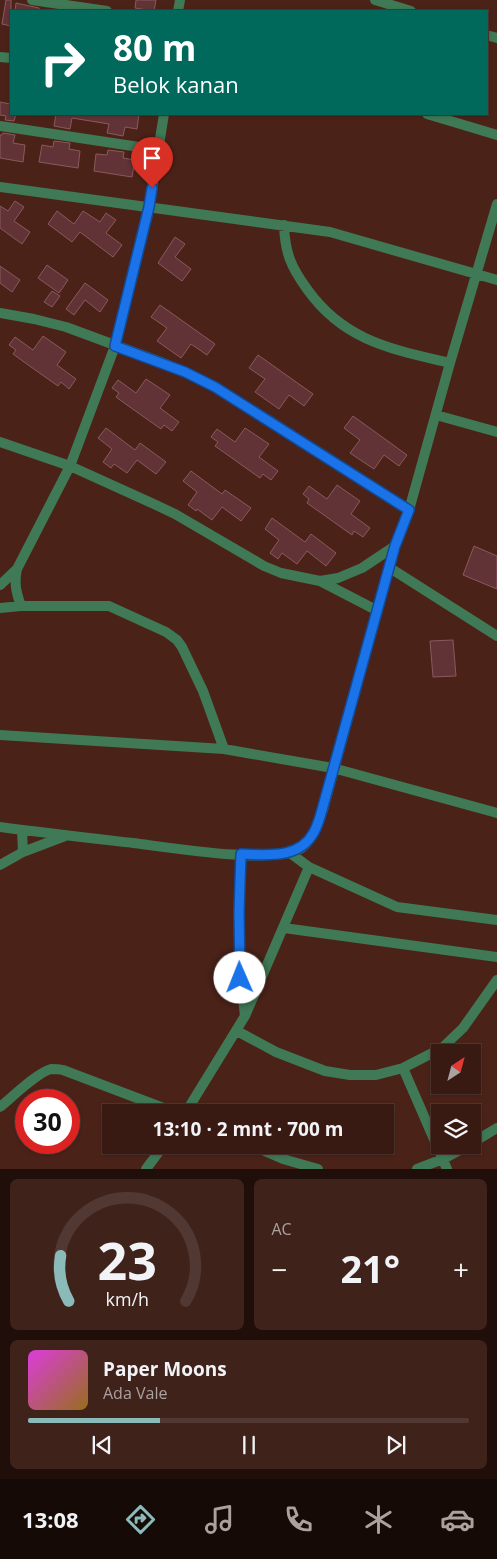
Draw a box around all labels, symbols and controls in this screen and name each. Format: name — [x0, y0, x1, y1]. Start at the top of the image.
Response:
text: 80 m — [113, 24, 196, 71]
icon: right — [30, 30, 95, 95]
text: Belok kanan — [113, 69, 239, 99]
pin — [131, 137, 173, 188]
icon: arrive — [138, 144, 166, 172]
position arrow — [213, 951, 265, 1003]
north arrow — [431, 1044, 481, 1094]
map controls — [431, 1044, 481, 1154]
speed limit sign: 30 — [15, 1089, 80, 1154]
button: layers — [431, 1104, 481, 1154]
text: 13:10 · 2 mnt · 700 m — [153, 1116, 343, 1142]
text: AC — [272, 1218, 292, 1240]
text: 23 — [97, 1224, 156, 1295]
text: 21° — [340, 1242, 400, 1294]
text: − — [272, 1250, 288, 1288]
text: + — [453, 1250, 469, 1288]
text: km/h — [105, 1287, 148, 1311]
text: Paper Moons — [103, 1356, 227, 1382]
text: Ada Vale — [103, 1382, 167, 1404]
icon: previous — [88, 1431, 116, 1459]
icon: pause — [235, 1431, 263, 1459]
icon: next — [382, 1431, 410, 1459]
icon: directions — [123, 1502, 158, 1537]
icon: music — [202, 1502, 237, 1537]
icon: phone — [281, 1502, 316, 1537]
icon: climate — [361, 1502, 396, 1537]
icon: car — [440, 1502, 475, 1537]
text: 13:08 — [22, 1504, 79, 1534]

